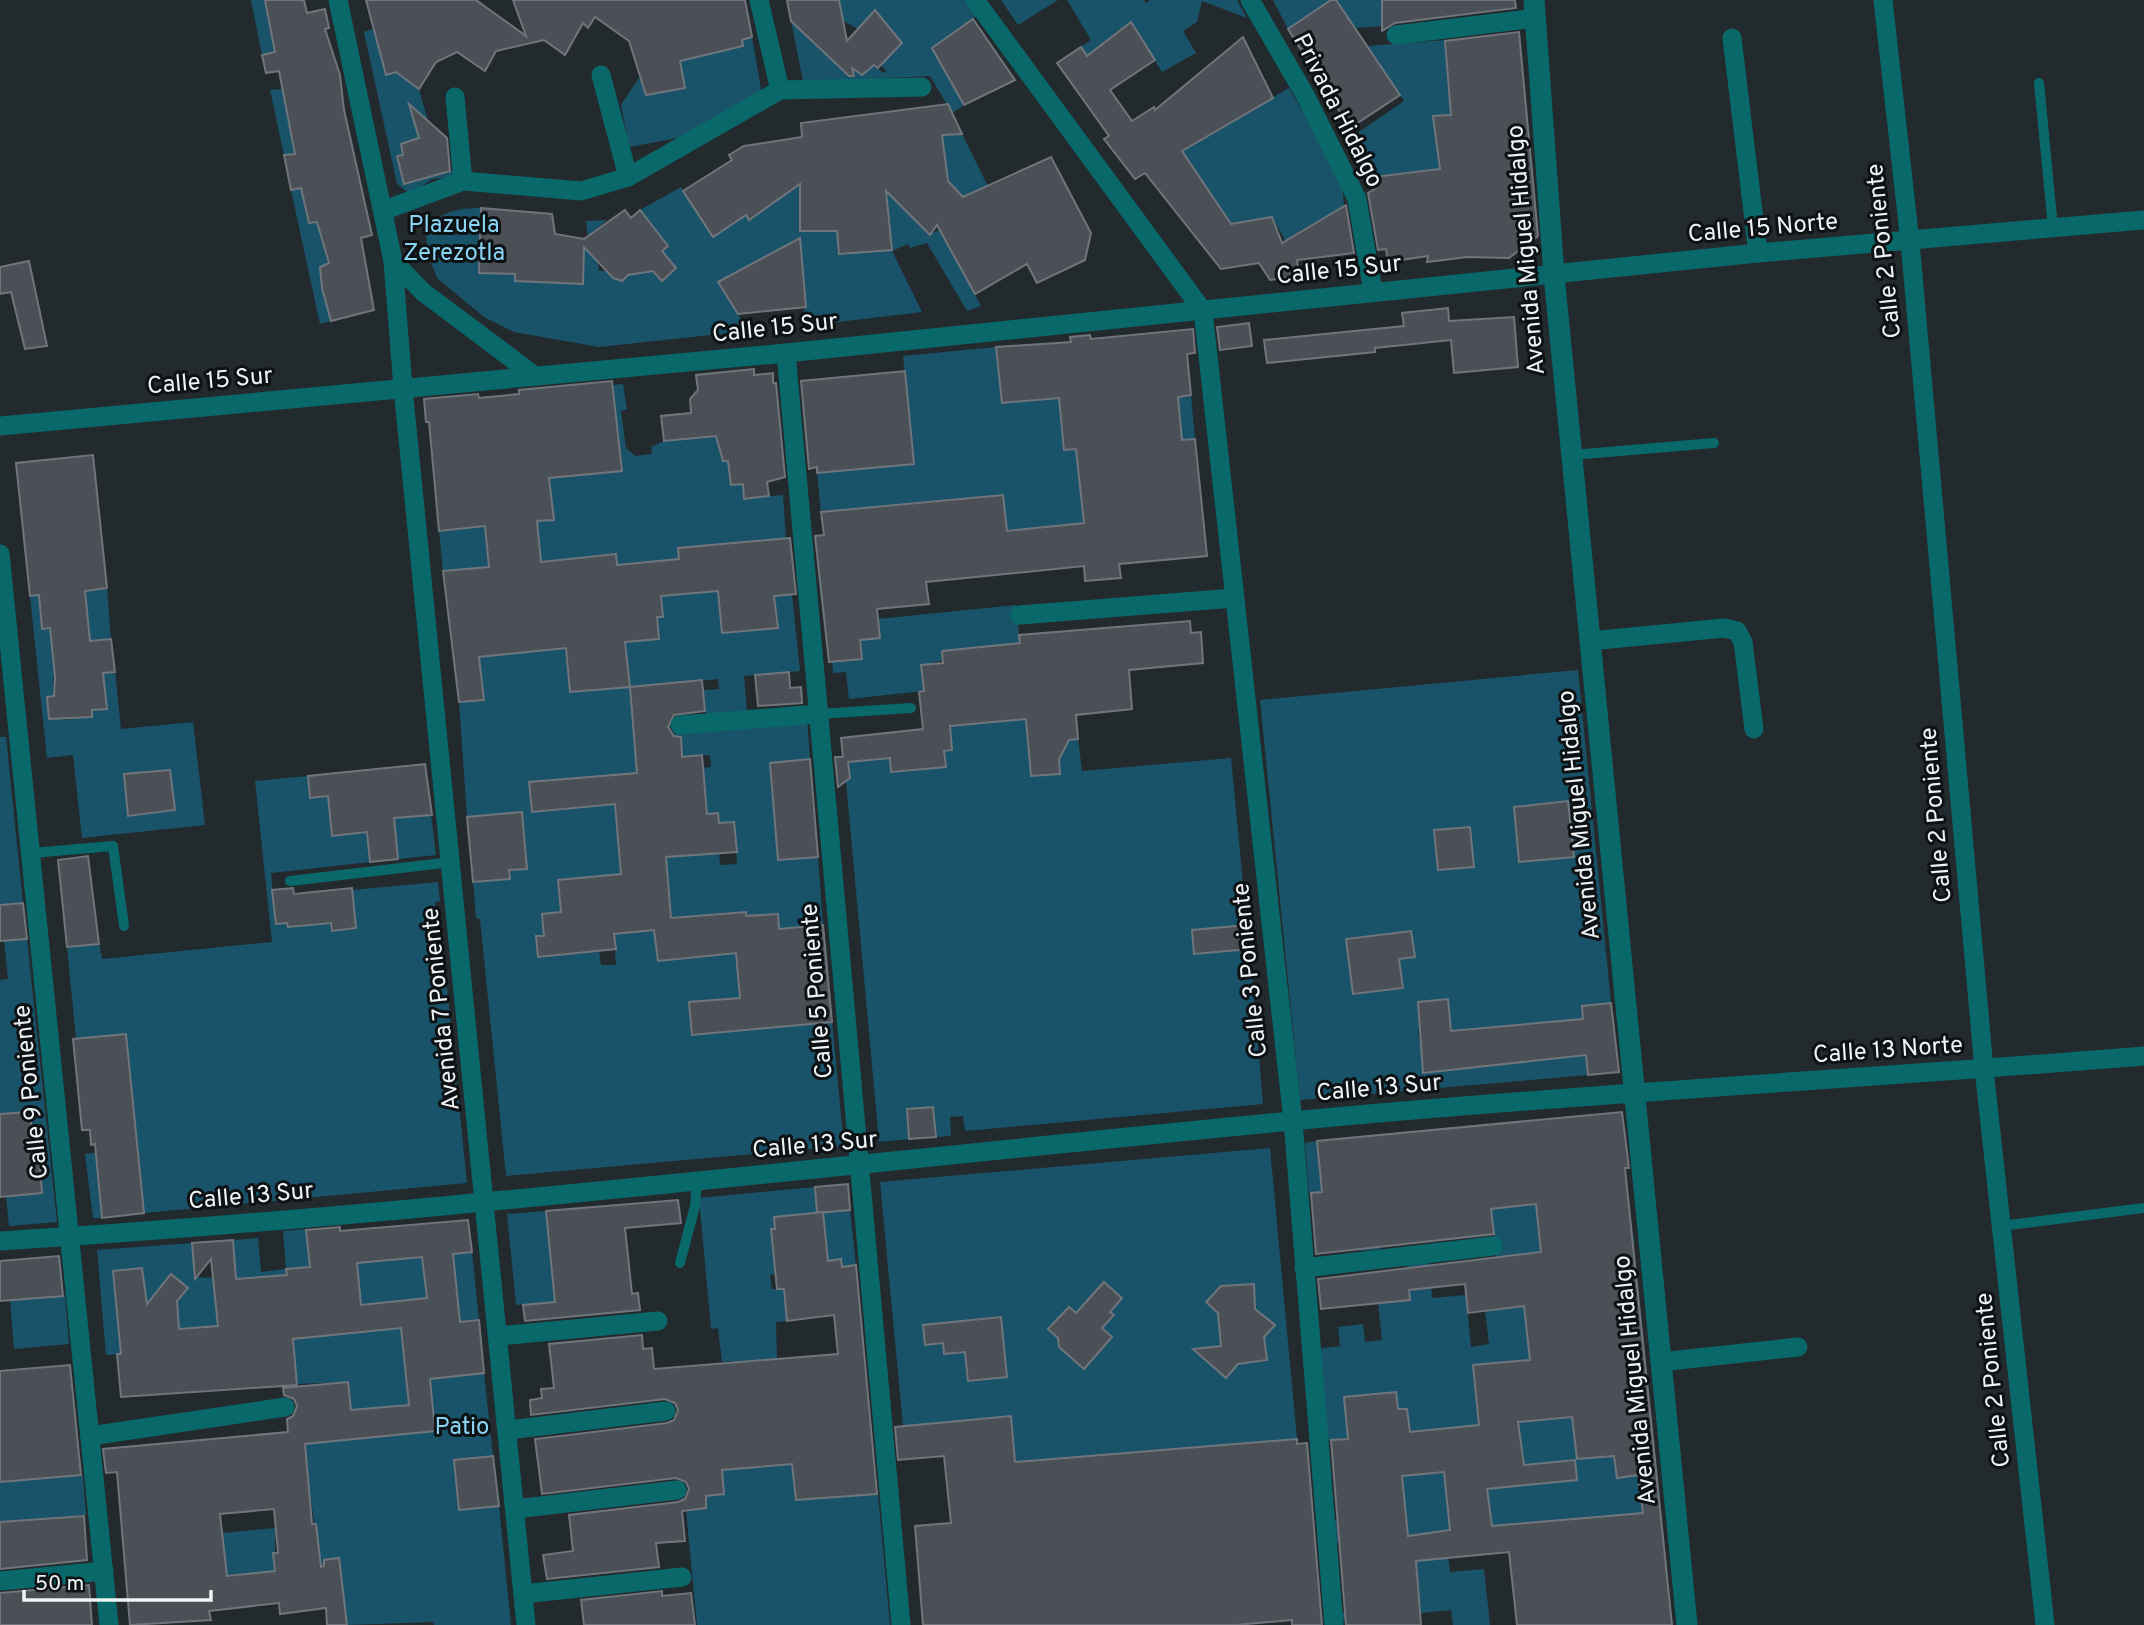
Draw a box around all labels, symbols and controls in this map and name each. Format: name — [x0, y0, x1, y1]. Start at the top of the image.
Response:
street label: Privada Hidalgo — [1285, 29, 1389, 193]
street label: Avenida Miguel Hidalgo — [1501, 124, 1553, 376]
street label: Calle 2 Poniente — [1861, 162, 1909, 340]
street label: Calle 15 Norte — [1687, 207, 1839, 251]
park label: Plazuela Zerezotla — [403, 211, 505, 269]
street label: Calle 15 Sur — [1275, 249, 1403, 293]
street label: Calle 15 Sur — [711, 307, 839, 351]
street label: Calle 15 Sur — [146, 362, 274, 402]
street label: Avenida Miguel Hidalgo — [1552, 689, 1608, 941]
street label: Calle 2 Poniente — [1914, 726, 1960, 904]
street label: Calle 3 Poniente — [1227, 881, 1275, 1059]
street label: Calle 5 Poniente — [795, 902, 841, 1080]
street label: Avenida 7 Poniente — [416, 906, 468, 1112]
street label: Calle 9 Poniente — [8, 1003, 56, 1181]
street label: Calle 13 Norte — [1812, 1031, 1964, 1071]
street label: Calle 13 Sur — [1315, 1069, 1443, 1109]
street label: Calle 13 Sur — [751, 1126, 879, 1166]
street label: Calle 13 Sur — [187, 1177, 315, 1217]
street label: Avenida Miguel Hidalgo — [1608, 1254, 1664, 1506]
street label: Calle 2 Poniente — [1970, 1291, 2018, 1469]
park label: Patio — [435, 1413, 490, 1443]
scale bar — [24, 1558, 212, 1602]
text: 50 m — [35, 1571, 84, 1598]

